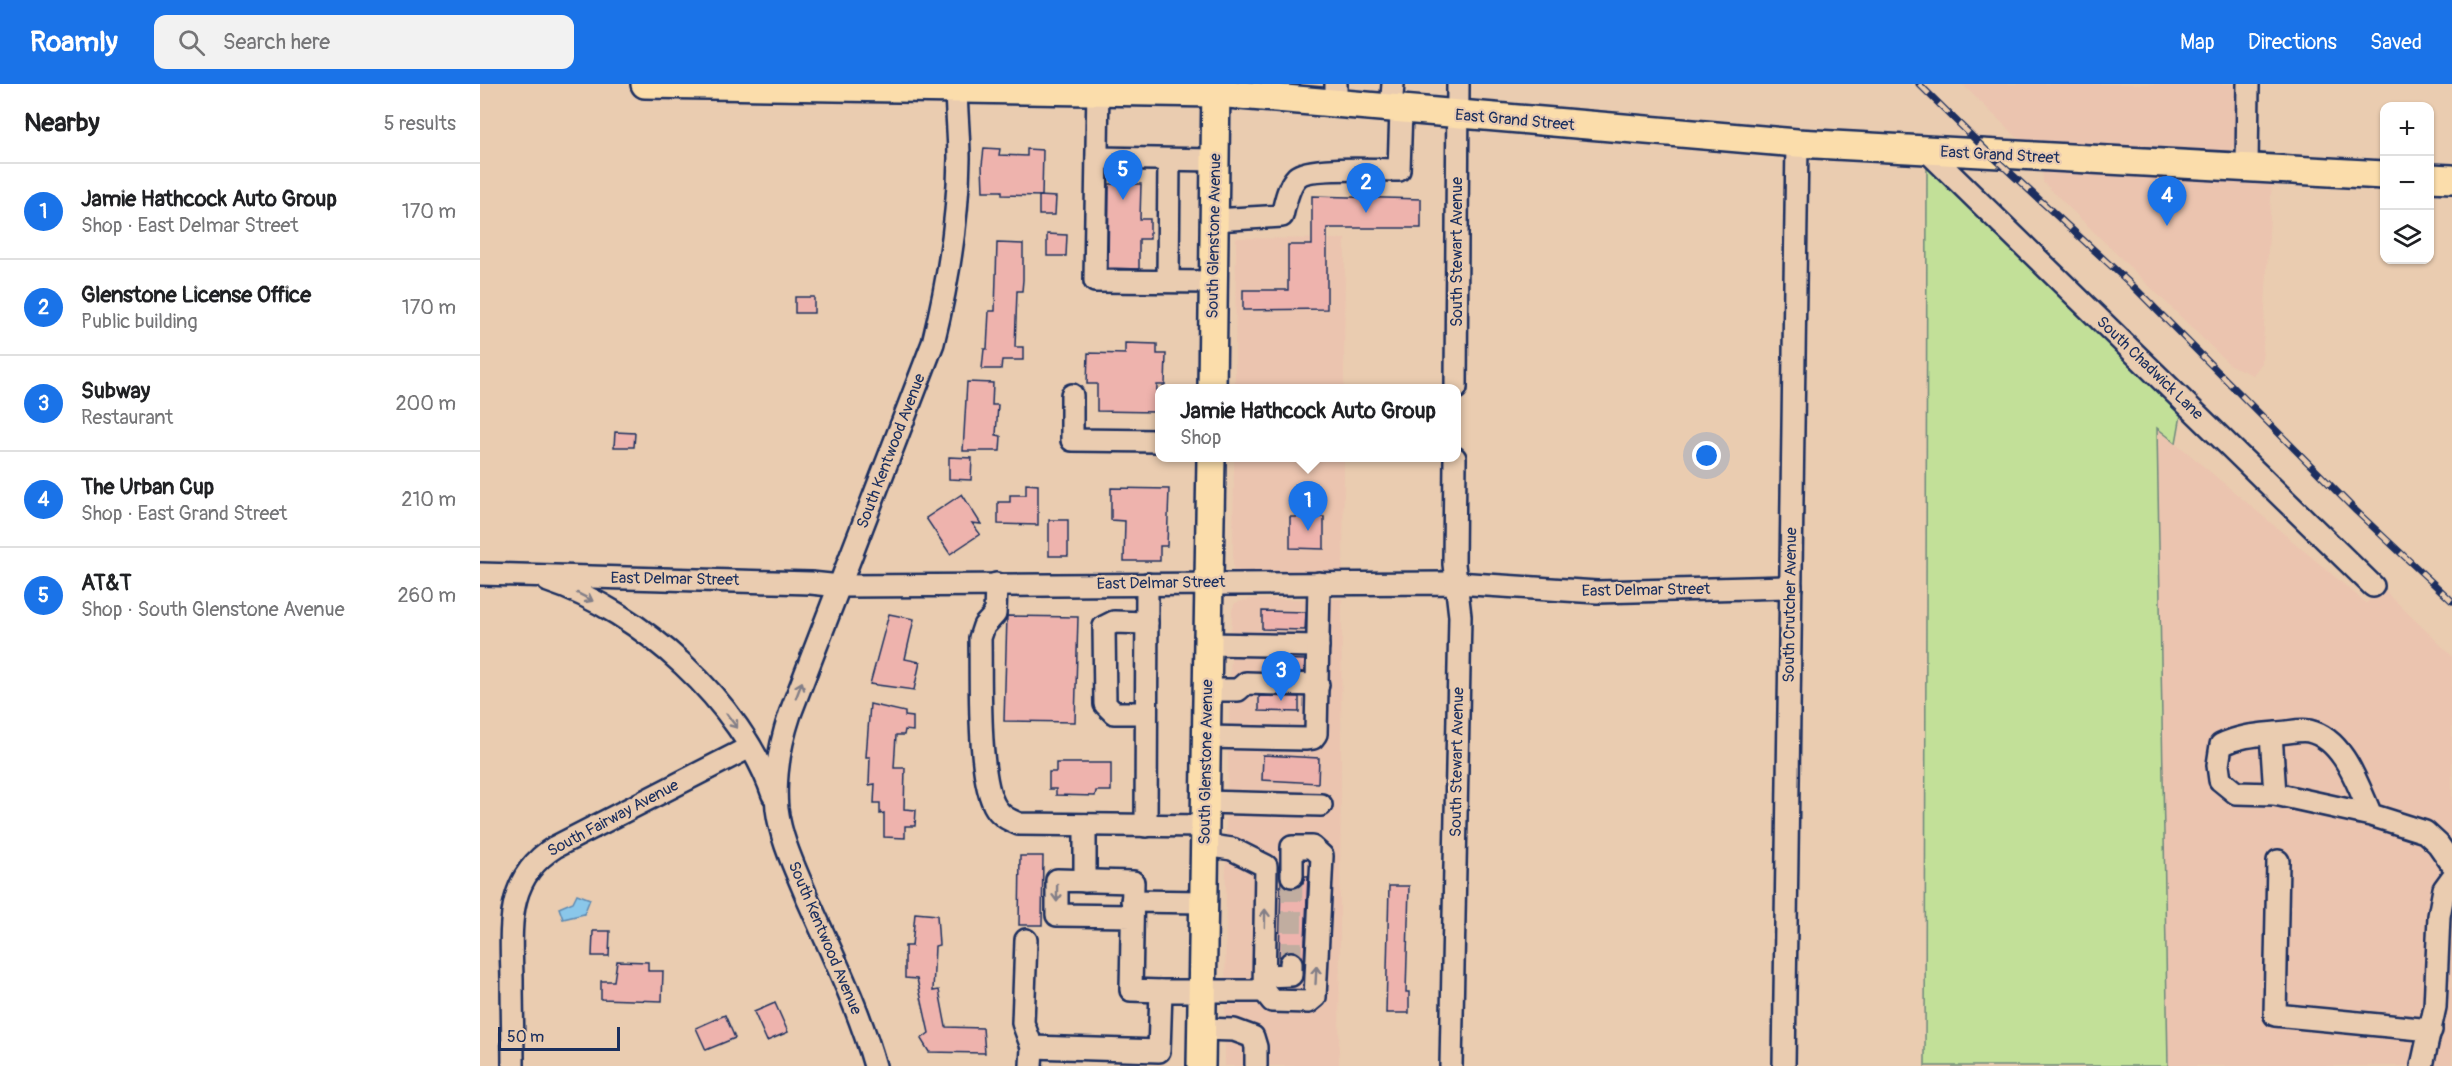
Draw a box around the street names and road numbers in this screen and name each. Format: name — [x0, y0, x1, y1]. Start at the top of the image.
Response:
street label: East Grand Street — [1454, 105, 1576, 135]
street label: East Grand Street — [1940, 142, 2061, 168]
street label: South Glenstone Avenue — [1203, 153, 1225, 319]
street label: South Stewart Avenue — [1447, 177, 1467, 327]
street label: South Chadwick Lane — [2092, 312, 2208, 424]
street label: South Kentwood Avenue — [852, 371, 930, 531]
street label: South Crutcher Avenue — [1779, 527, 1801, 683]
street label: East Delmar Street — [610, 568, 740, 590]
street label: East Delmar Street — [1096, 572, 1226, 594]
street label: East Delmar Street — [1581, 579, 1711, 601]
street label: South Glenstone Avenue — [1195, 679, 1217, 845]
street label: South Stewart Avenue — [1446, 687, 1468, 837]
street label: South Fairway Avenue — [544, 775, 682, 861]
street label: South Kentwood Avenue — [784, 858, 866, 1018]

